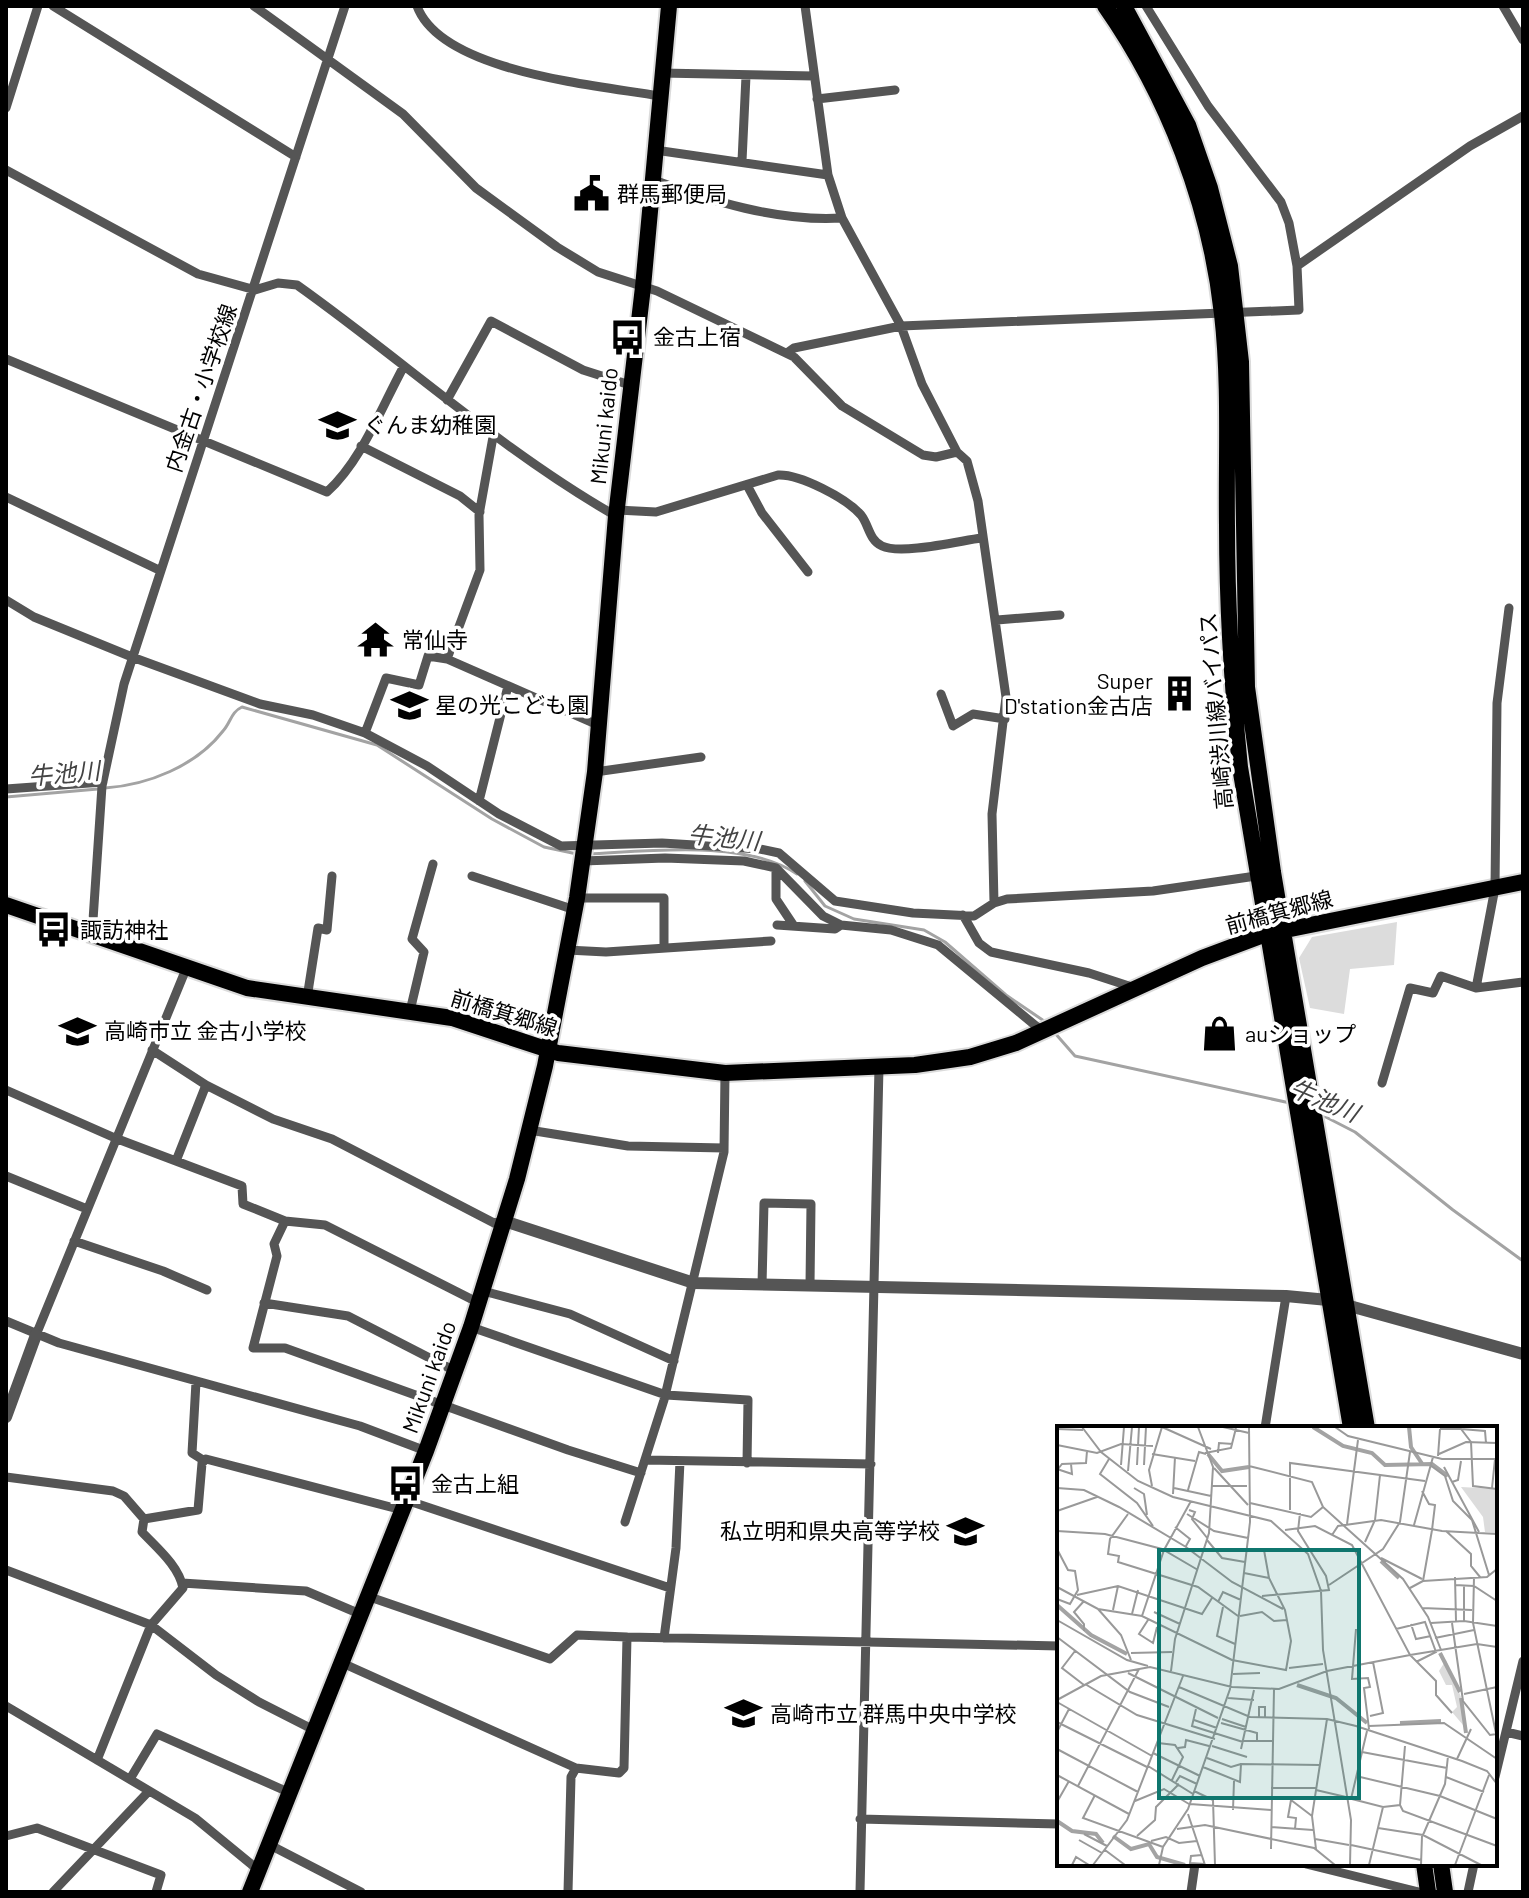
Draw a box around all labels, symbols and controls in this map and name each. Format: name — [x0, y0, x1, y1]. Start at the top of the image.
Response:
public building icon: 群馬郵便局 — [572, 175, 610, 213]
place label: 群馬郵便局 — [617, 180, 727, 206]
street label: 内金古・小学校線 — [159, 300, 241, 475]
bus stop icon: 金古上宿 — [608, 318, 646, 356]
place label: 金古上宿 — [653, 323, 741, 349]
street label: Mikuni kaido — [584, 366, 622, 486]
school or university icon: ぐんま幼稚園 — [319, 406, 357, 444]
place label: ぐんま幼稚園 — [364, 411, 496, 437]
street label: 高崎渋川線バイパス — [1193, 612, 1237, 811]
temple icon: 常仙寺 — [357, 621, 395, 659]
place label: 常仙寺 — [402, 626, 468, 652]
place label: Super D'station金古店 — [1004, 667, 1153, 718]
building icon: Super D'station金古店 — [1160, 675, 1198, 713]
school or university icon: 星の光こども園 — [390, 686, 428, 724]
place label: 星の光こども園 — [435, 691, 589, 717]
water label: 牛池川 — [27, 755, 104, 790]
water label: 牛池川 — [687, 818, 764, 855]
street label: 前橋箕郷線 — [1222, 884, 1335, 938]
bus stop icon: 諏訪神社 — [35, 911, 73, 949]
place label: 諏訪神社 — [80, 916, 168, 942]
street label: 前橋箕郷線 — [448, 984, 561, 1041]
school or university icon: 高崎市立 金古小学校 — [59, 1012, 97, 1050]
shop icon: auショップ — [1200, 1015, 1238, 1053]
place label: 高崎市立 金古小学校 — [104, 1017, 306, 1043]
place label: auショップ — [1245, 1020, 1356, 1046]
water label: 牛池川 — [1286, 1072, 1366, 1128]
street label: Mikuni kaido — [396, 1317, 460, 1436]
inset map — [1057, 1426, 1497, 1866]
bus stop icon: 金古上組 — [386, 1465, 424, 1503]
place label: 金古上組 — [431, 1470, 519, 1496]
school or university icon: 私立明和県央高等学校 — [947, 1512, 985, 1550]
place label: 私立明和県央高等学校 — [720, 1517, 940, 1543]
school or university icon: 高崎市立 群馬中央中学校 — [725, 1695, 763, 1733]
place label: 高崎市立 群馬中央中学校 — [770, 1700, 1016, 1726]

